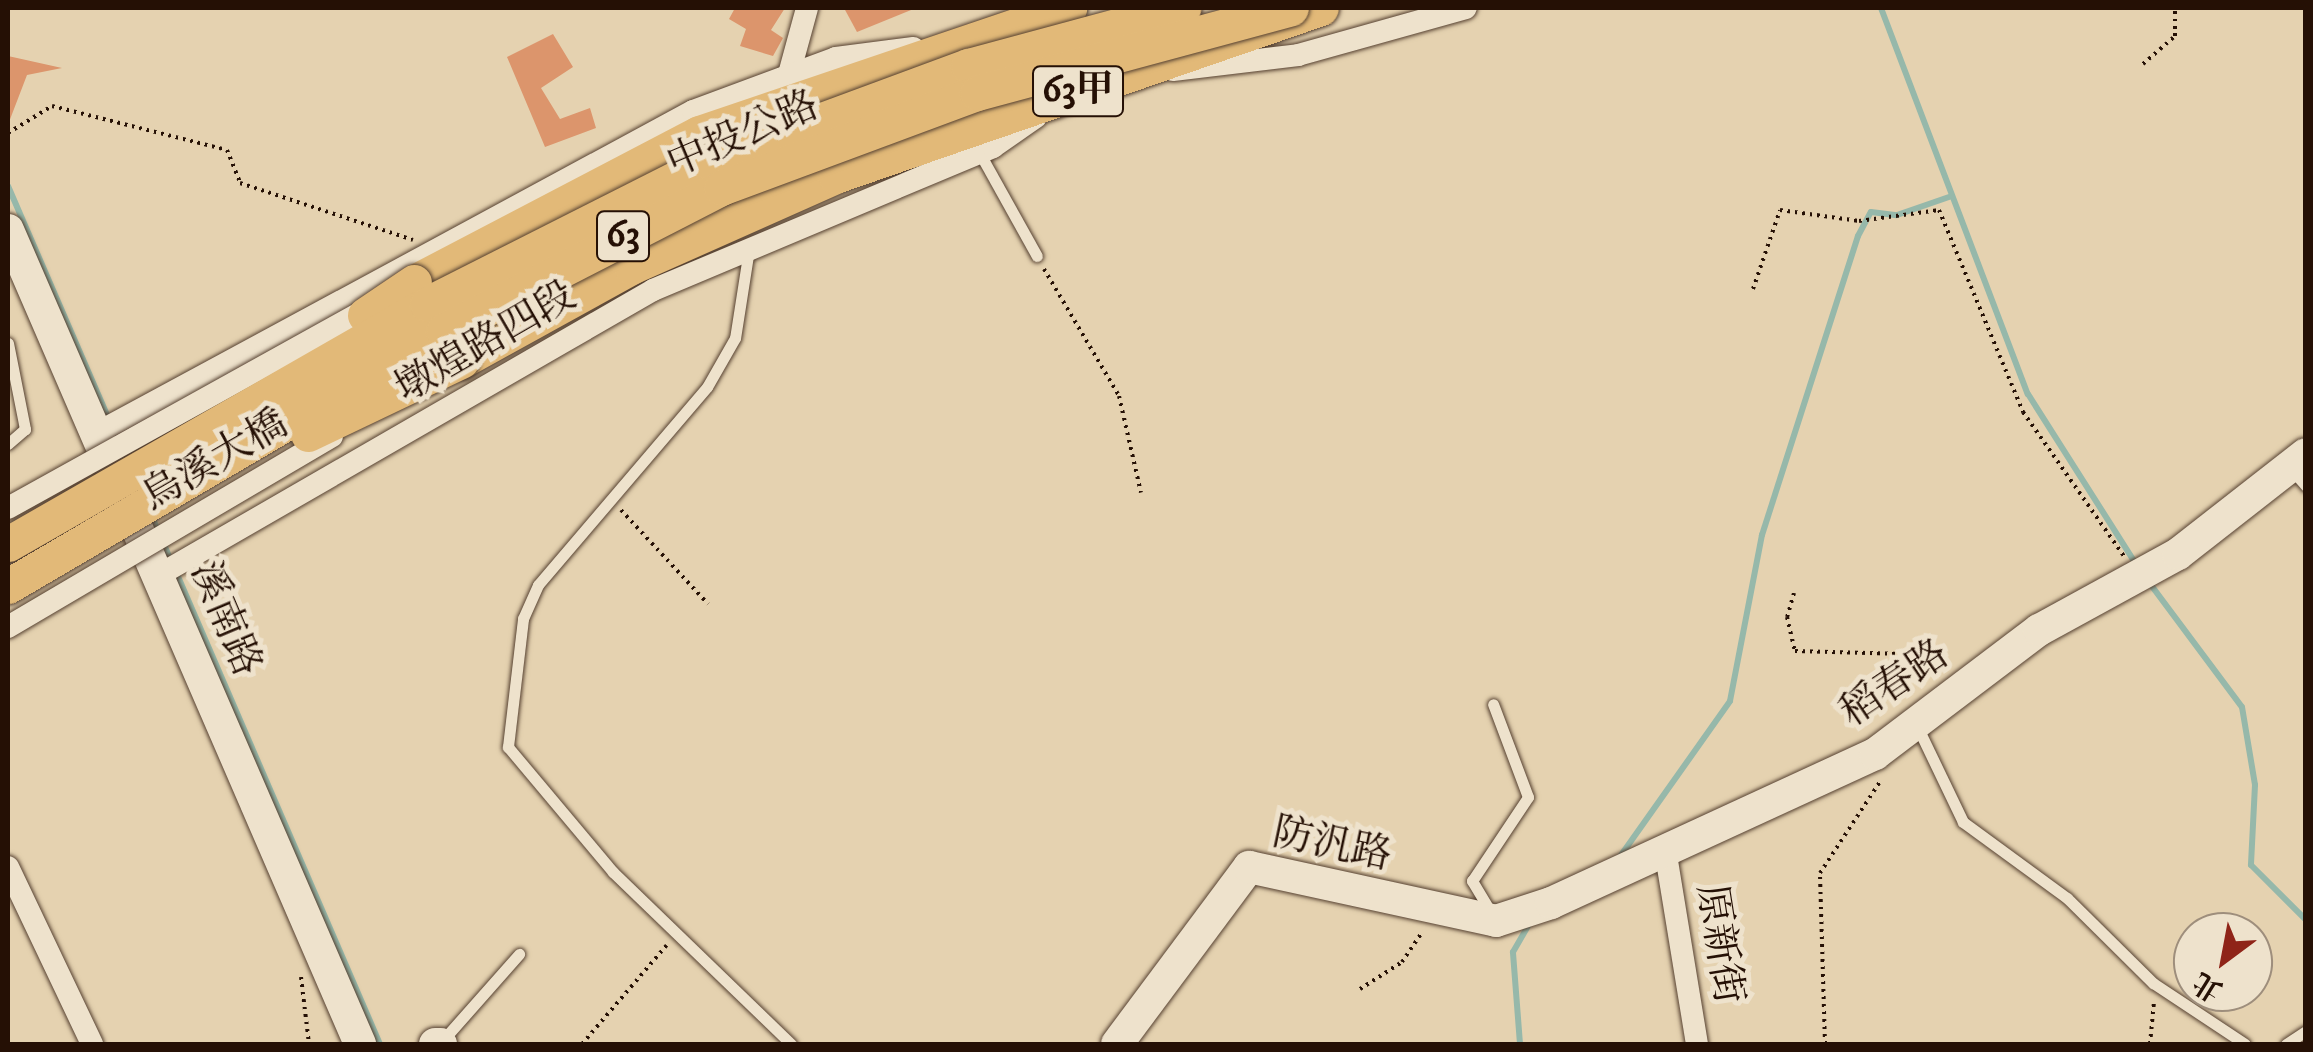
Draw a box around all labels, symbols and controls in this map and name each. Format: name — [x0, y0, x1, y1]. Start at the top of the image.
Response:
road number: 63甲 — [1030, 58, 1126, 124]
street label: 中投公路 — [660, 82, 826, 188]
road number: 63 — [596, 203, 650, 269]
street label: 墩煌路四段 — [387, 272, 585, 414]
street label: 烏溪大橋 — [134, 400, 296, 522]
street label: 溪南路 — [179, 554, 271, 684]
street label: 稻春路 — [1832, 631, 1958, 737]
street label: 防汎路 — [1268, 809, 1396, 881]
street label: 原新街 — [1686, 881, 1752, 1007]
north arrow — [2173, 912, 2273, 1012]
text: 北 — [2187, 964, 2229, 1008]

